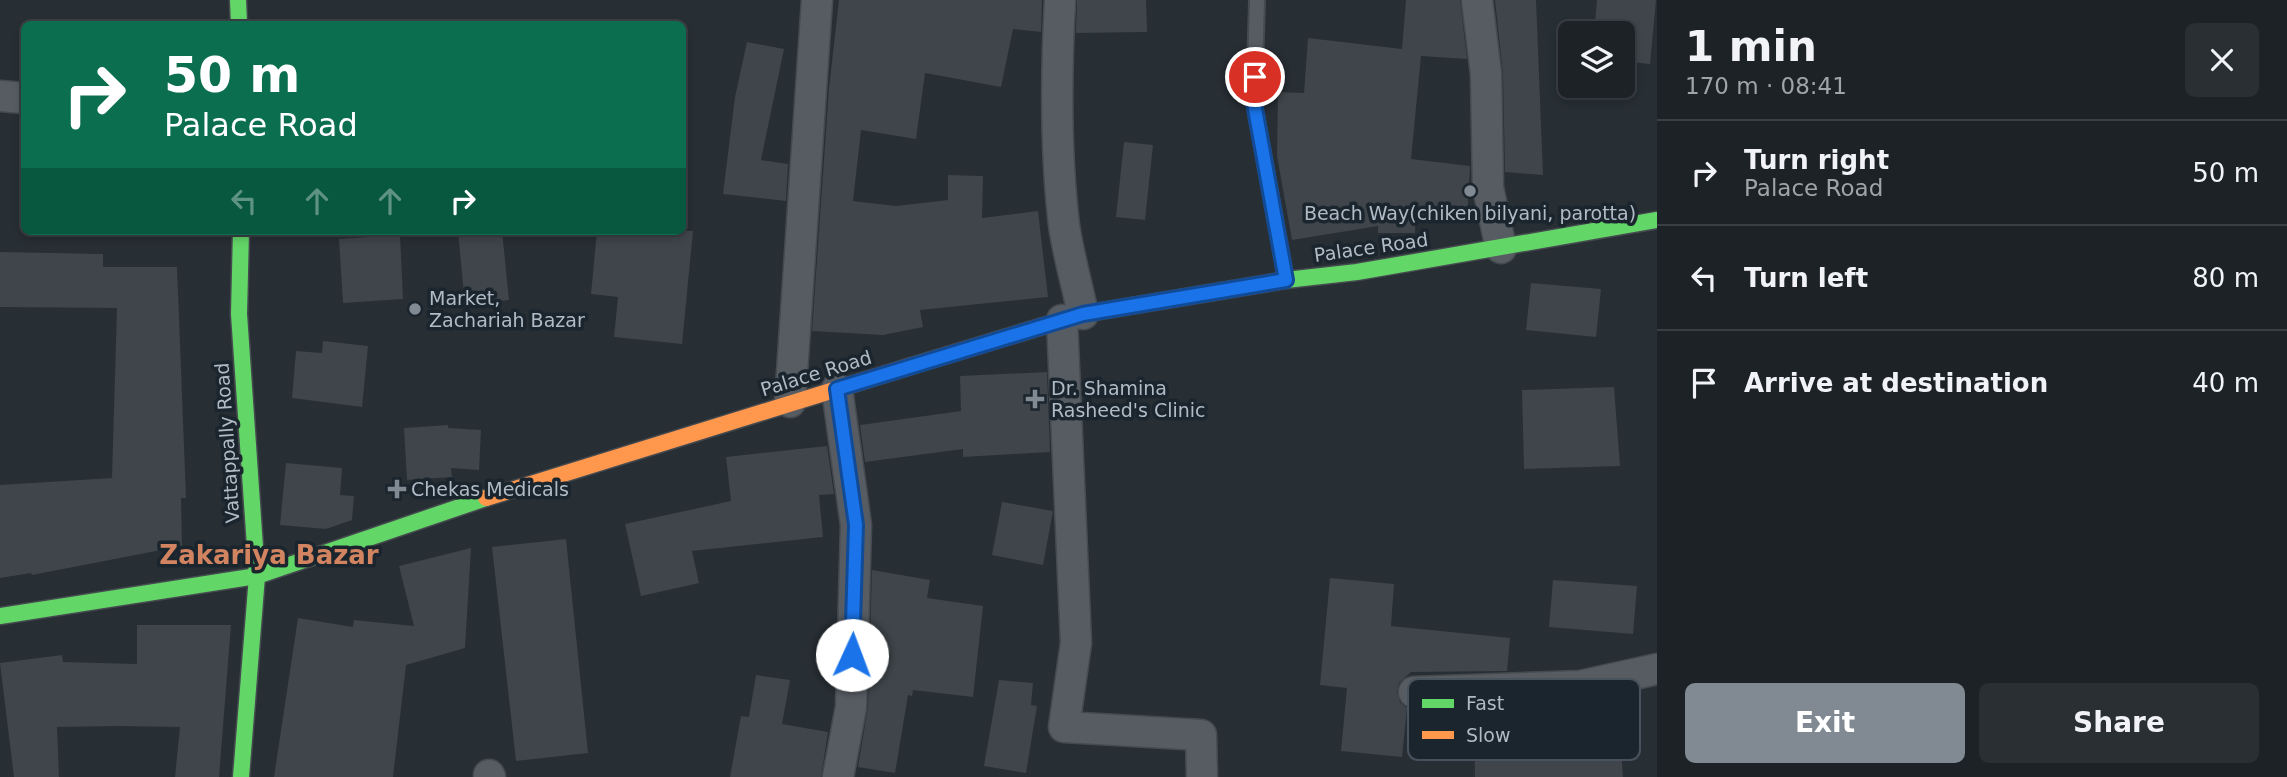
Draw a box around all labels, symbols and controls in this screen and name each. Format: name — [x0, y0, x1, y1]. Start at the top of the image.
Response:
map controls — [1558, 21, 1635, 98]
button: layers — [1558, 21, 1635, 98]
text: 1 min — [1685, 22, 1817, 71]
button: close — [2185, 23, 2259, 97]
text: 50 m — [164, 47, 300, 104]
pin — [1225, 47, 1285, 107]
icon: right — [49, 49, 140, 140]
icon: arrive — [1236, 58, 1274, 96]
text: 170 m · 08:41 — [1685, 73, 1847, 99]
text: Palace Road — [164, 106, 358, 144]
text: Turn right — [1744, 145, 1889, 175]
icon: right — [1685, 154, 1723, 192]
text: 50 m — [2192, 158, 2259, 188]
text: Palace Road — [1744, 175, 1883, 201]
icon: left — [225, 182, 263, 220]
icon: ahead — [298, 182, 336, 220]
icon: ahead — [371, 182, 409, 220]
icon: right — [444, 182, 482, 220]
marker: Beach Way(chiken bilyani, parotta) — [1462, 183, 1478, 199]
place label: Beach Way(chiken bilyani, parotta) — [1304, 202, 1636, 224]
street label: Palace Road — [1313, 228, 1429, 266]
icon: left — [1685, 259, 1723, 297]
text: Turn left — [1744, 263, 1868, 293]
text: 80 m — [2192, 263, 2259, 293]
place label: Market, Zachariah Bazar — [429, 287, 585, 331]
marker: Market, Zachariah Bazar — [407, 301, 423, 317]
street label: Palace Road — [758, 346, 874, 400]
street label: Vattappally Road — [210, 362, 244, 524]
icon: arrive — [1685, 364, 1723, 402]
text: Arrive at destination — [1744, 368, 2048, 398]
text: 40 m — [2192, 368, 2259, 398]
place label: Dr. Shamina Rasheed's Clinic — [1051, 377, 1206, 421]
marker: Dr. Shamina Rasheed's Clinic — [1025, 389, 1045, 409]
place label: Chekas Medicals — [411, 478, 569, 500]
marker: Chekas Medicals — [389, 481, 405, 497]
district label: Zakariya Bazar — [159, 540, 379, 570]
position arrow — [815, 618, 889, 692]
legend — [1408, 679, 1640, 760]
button: Exit — [1685, 683, 1965, 763]
button: Share — [1979, 683, 2259, 763]
text: Fast — [1466, 692, 1504, 714]
text: Slow — [1466, 724, 1511, 746]

